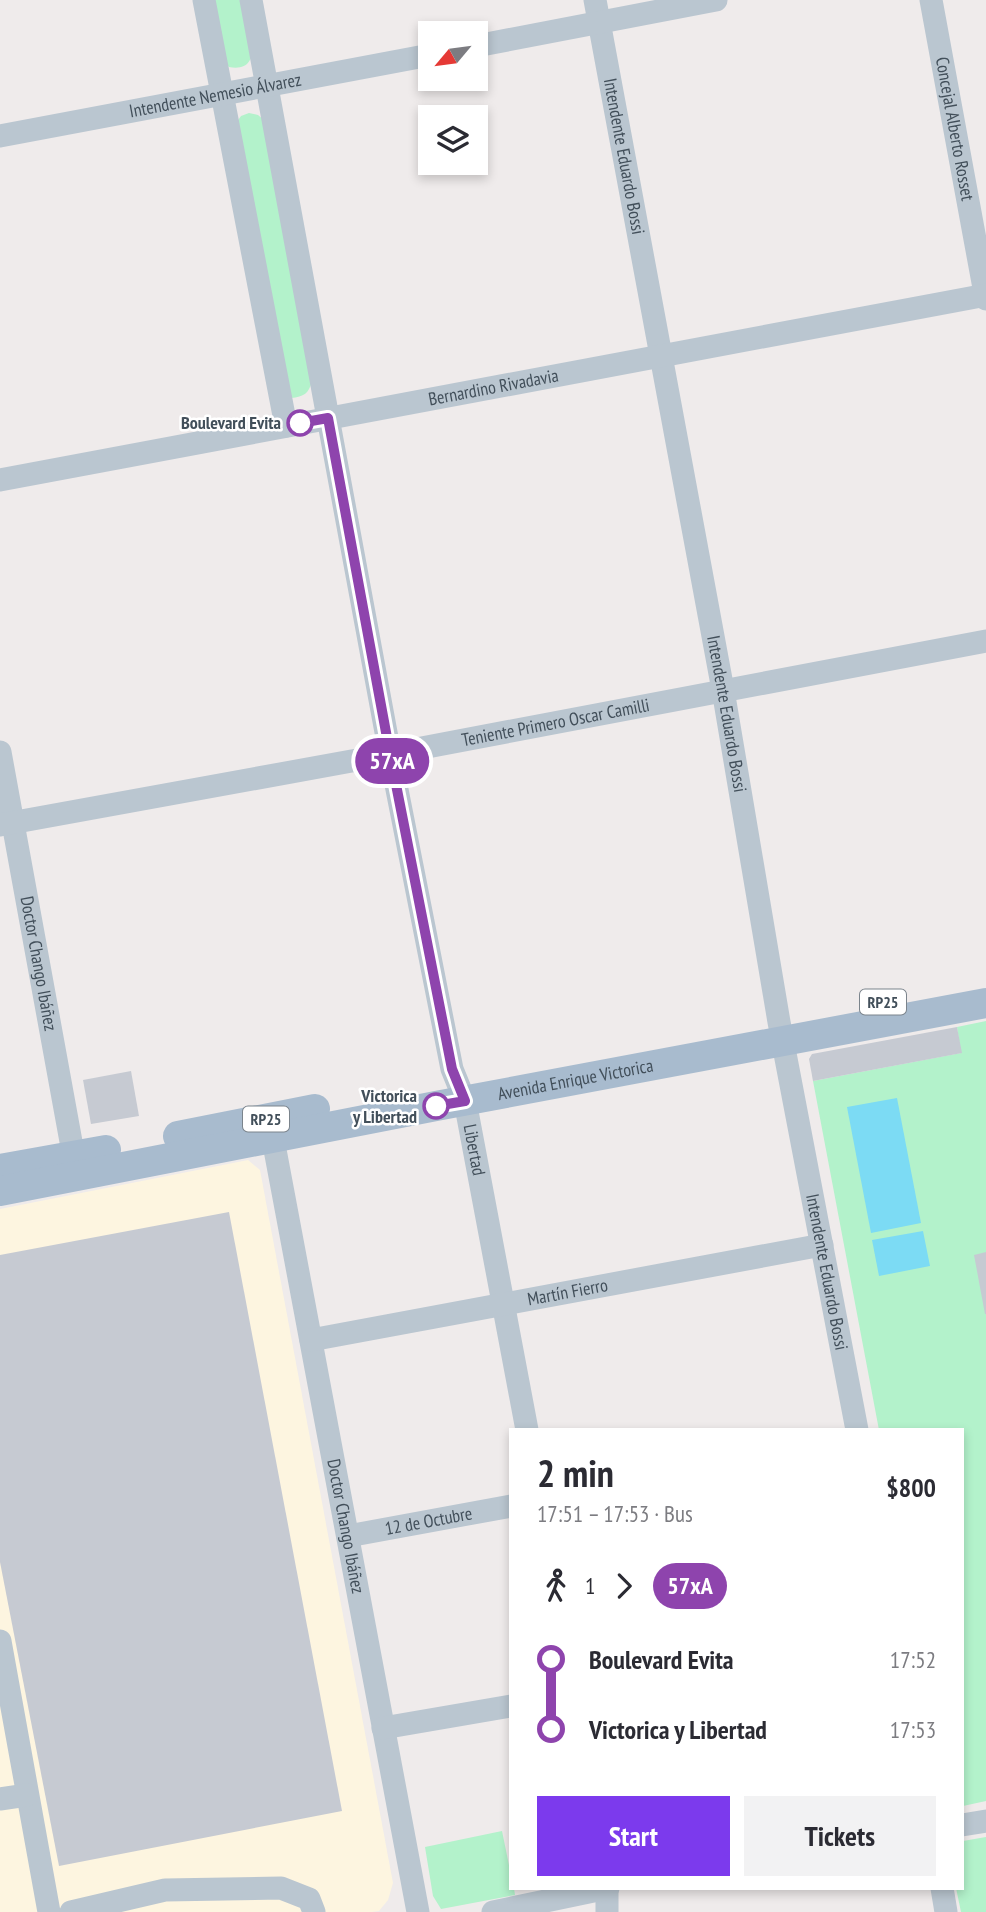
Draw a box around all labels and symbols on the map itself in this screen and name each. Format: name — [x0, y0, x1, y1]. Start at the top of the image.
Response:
north arrow — [418, 21, 488, 91]
street label: Concejal Alberto Rosset — [931, 55, 980, 203]
street label: Intendente Nemesio Álvarez — [127, 68, 303, 122]
street label: Intendente Eduardo Bossi — [599, 76, 650, 236]
street label: Bernardino Rivadavia — [426, 363, 560, 410]
marker: Boulevard Evita — [287, 410, 313, 436]
place label: Boulevard Evita — [181, 411, 281, 434]
street label: Intendente Eduardo Bossi — [702, 634, 752, 794]
street label: Teniente Primero Oscar Camilli — [460, 693, 651, 751]
line badge: 57xA — [343, 738, 441, 784]
street label: Doctor Chango Ibáñez — [15, 894, 63, 1033]
road number: RP25 — [860, 990, 906, 1014]
street label: Avenida Enrique Victorica — [496, 1054, 655, 1105]
place label: Victorica y Libertad — [352, 1084, 417, 1128]
marker: Victorica y Libertad — [423, 1093, 449, 1119]
road number: RP25 — [243, 1106, 289, 1132]
street label: Libertad — [459, 1122, 491, 1177]
street label: Intendente Eduardo Bossi — [801, 1192, 853, 1352]
street label: Martín Fierro — [526, 1273, 610, 1311]
street label: Doctor Chango Ibáñez — [322, 1457, 370, 1595]
street label: 12 de Octubre — [383, 1501, 474, 1540]

